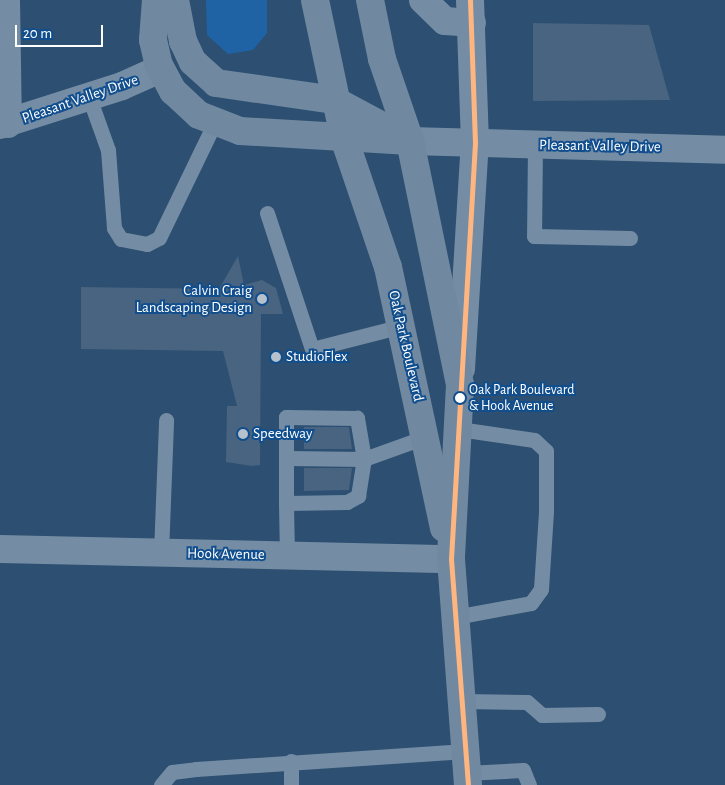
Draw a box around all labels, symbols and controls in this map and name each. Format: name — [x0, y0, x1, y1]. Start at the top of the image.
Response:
scale bar — [18, 15, 105, 47]
text: 20 m — [23, 26, 52, 41]
street label: Pleasant Valley Drive — [20, 71, 140, 127]
street label: Pleasant Valley Drive — [539, 136, 661, 156]
place label: Calvin Craig Landscaping Design — [136, 281, 252, 316]
street label: Oak Park Boulevard — [385, 289, 427, 403]
marker: Calvin Craig Landscaping Design — [256, 293, 268, 305]
place label: StudioFlex — [286, 348, 348, 366]
marker: StudioFlex — [270, 351, 282, 363]
place label: Oak Park Boulevard & Hook Avenue — [469, 382, 575, 414]
marker: Oak Park Boulevard & Hook Avenue — [455, 393, 465, 403]
place label: Speedway — [253, 425, 312, 443]
marker: Speedway — [237, 428, 249, 440]
street label: Hook Avenue — [187, 544, 265, 564]

